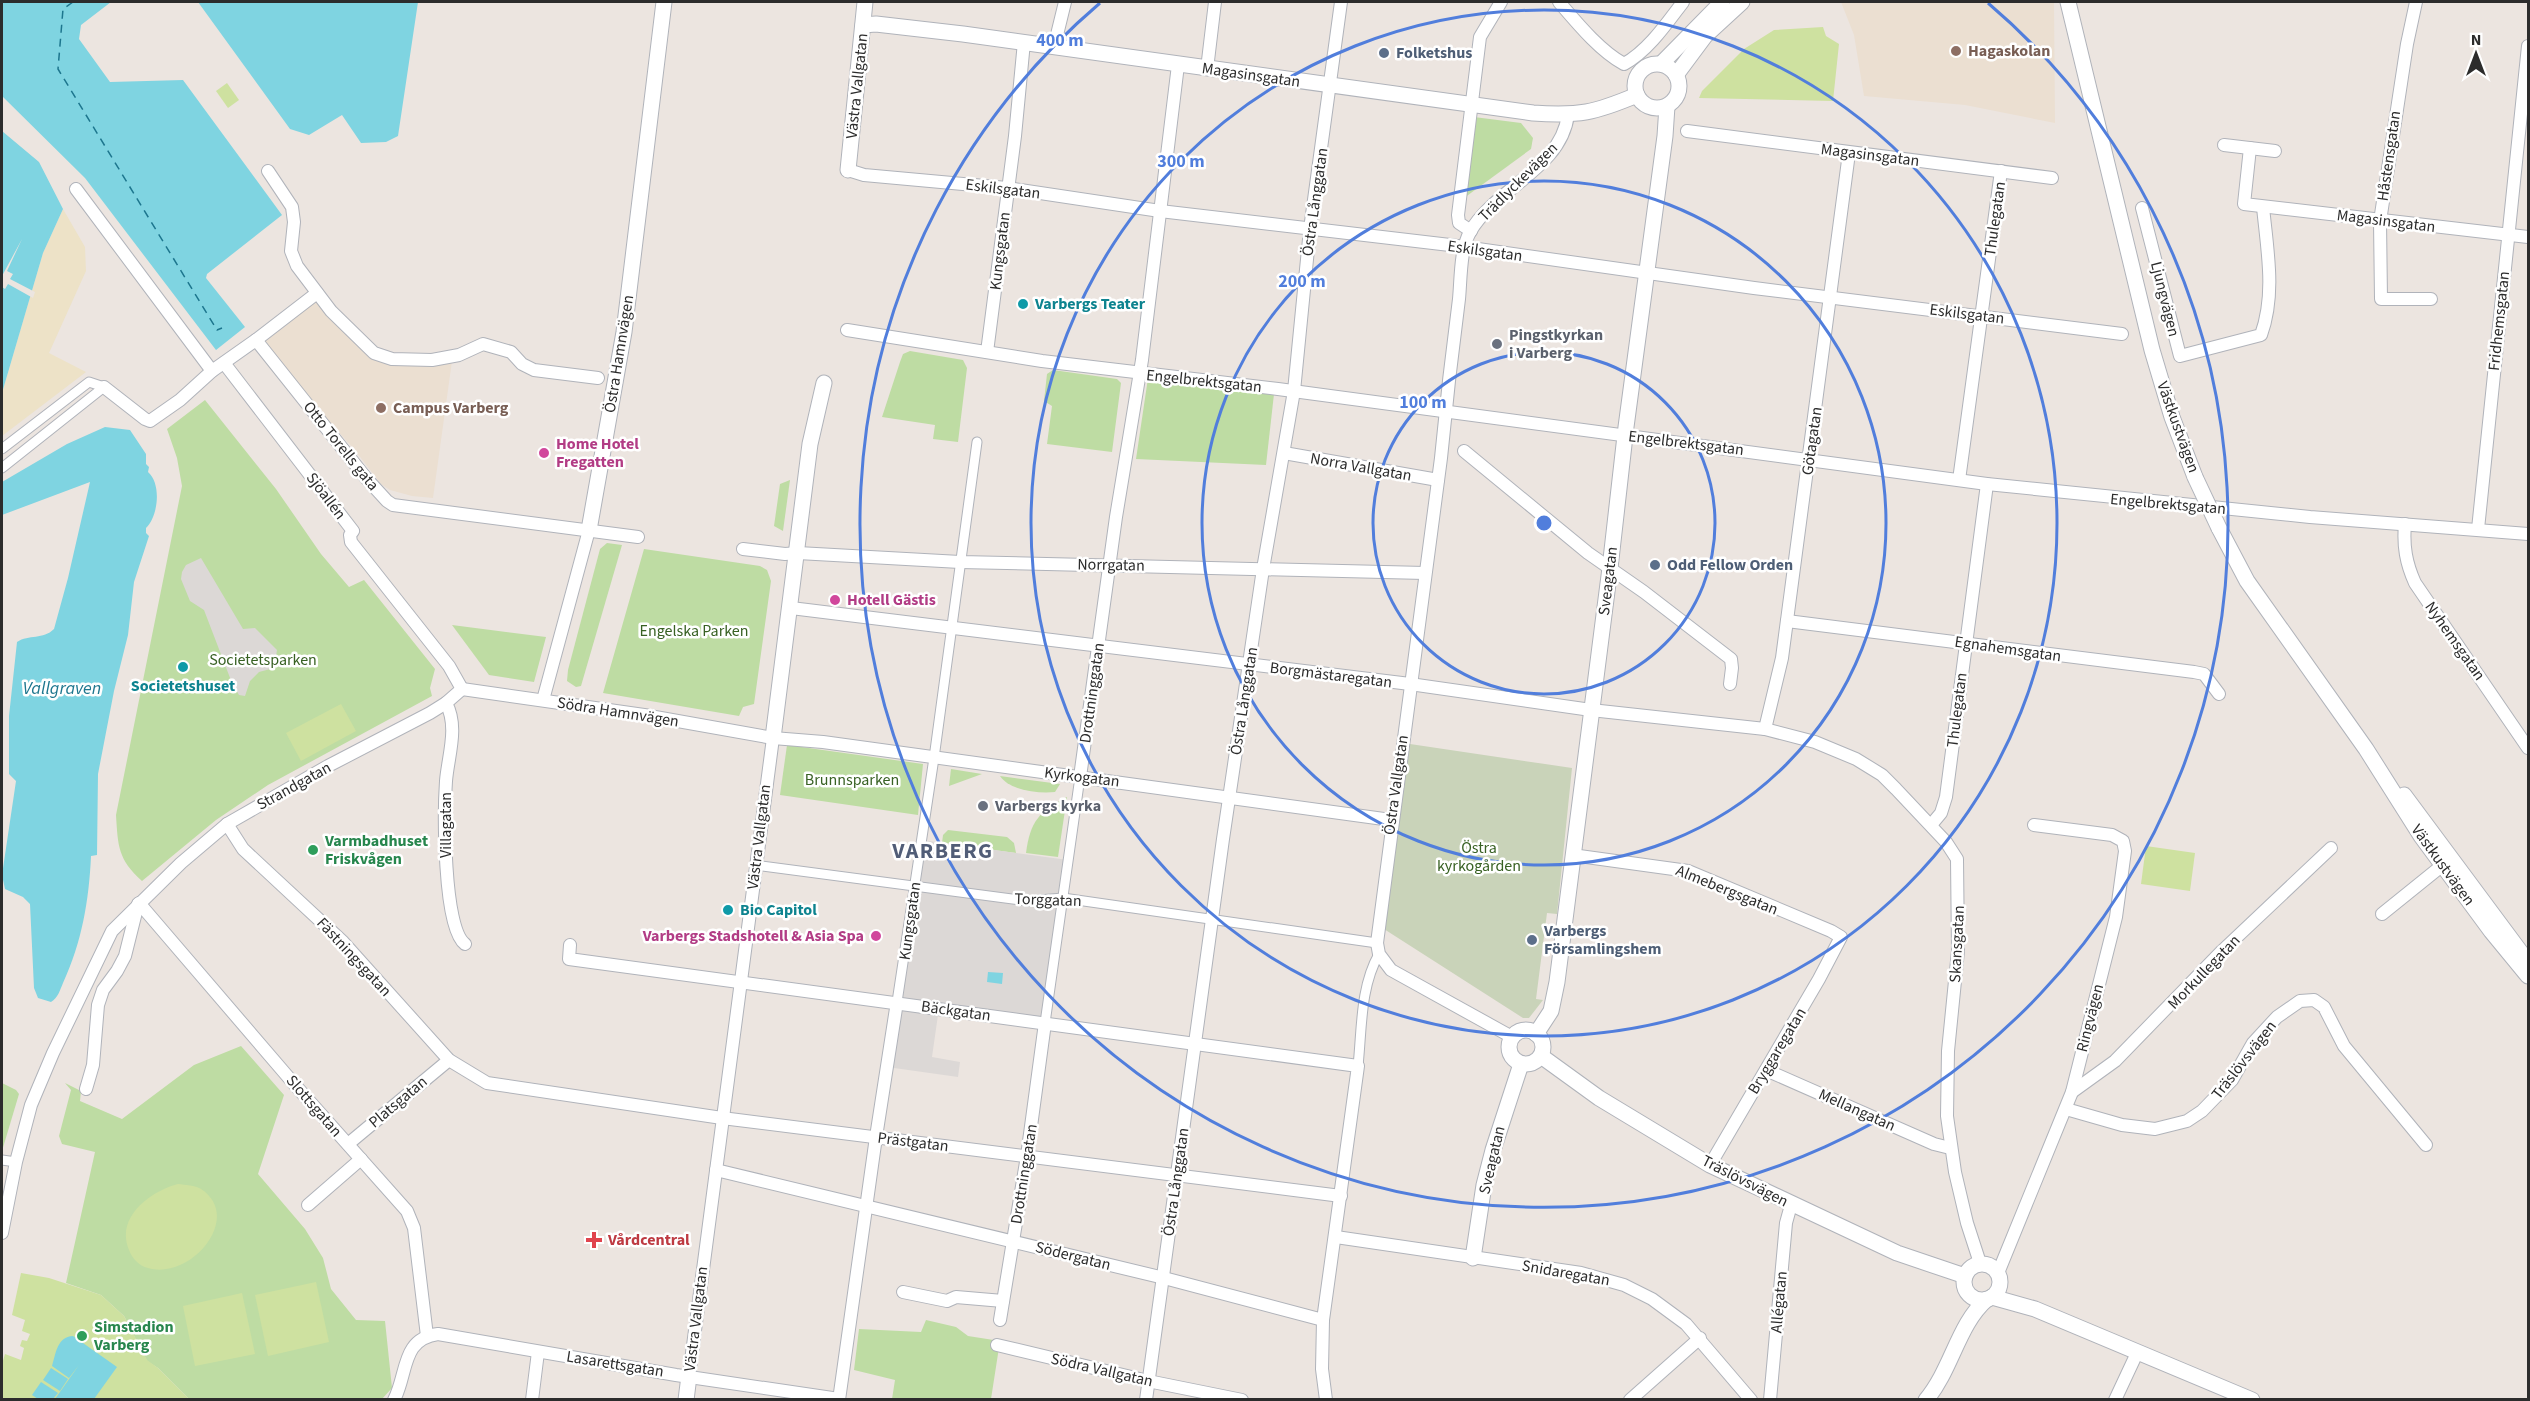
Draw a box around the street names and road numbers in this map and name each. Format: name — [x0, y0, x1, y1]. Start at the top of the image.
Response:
street label: Västra Vallgatan — [841, 32, 873, 140]
street label: Magasinsgatan — [1200, 57, 1302, 93]
street label: Håstensgatan — [2372, 109, 2406, 203]
street label: Trädlyckevägen — [1473, 137, 1563, 227]
street label: Magasinsgatan — [1819, 138, 1921, 172]
street label: Östra Långgatan — [1297, 146, 1333, 258]
street label: Eskilsgatan — [964, 173, 1042, 205]
street label: Thulegatan — [1979, 180, 2011, 258]
street label: Magasinsgatan — [2335, 204, 2437, 238]
street label: Kungsgatan — [984, 211, 1016, 291]
street label: Eskilsgatan — [1446, 235, 1524, 267]
street label: Ljungvägen — [2145, 259, 2185, 339]
street label: Fridhemsgatan — [2483, 270, 2515, 372]
street label: Östra Hamnvägen — [599, 293, 639, 415]
street label: Eskilsgatan — [1928, 298, 2006, 330]
street label: Engelbrektsgatan — [1145, 364, 1263, 398]
street label: Västkustvägen — [2151, 378, 2205, 476]
street label: Otto Torells gata — [298, 397, 384, 495]
street label: Götagatan — [1796, 405, 1828, 477]
street label: Engelbrektsgatan — [1627, 425, 1745, 461]
street label: Norra Vallgatan — [1309, 447, 1413, 487]
street label: Sjöallén — [301, 468, 351, 524]
street label: Engelbrektsgatan — [2109, 488, 2227, 520]
street label: Sveagatan — [1593, 545, 1623, 617]
street label: Norrgatan — [1077, 553, 1145, 577]
street label: Nyhemsgatan — [2420, 597, 2490, 685]
street label: Egnahemsgatan — [1953, 631, 2063, 667]
street label: Drottninggatan — [1074, 641, 1110, 745]
street label: Östra Långgatan — [1225, 645, 1263, 757]
street label: Borgmästaregatan — [1269, 657, 1393, 693]
street label: Thulegatan — [1941, 671, 1973, 749]
street label: Södra Hamnvägen — [556, 692, 680, 732]
street label: Östra Vallgatan — [1378, 734, 1414, 836]
street label: Strandgatan — [253, 757, 335, 815]
street label: Kyrkogatan — [1043, 761, 1121, 793]
street label: Västra Vallgatan — [742, 783, 776, 891]
street label: Villagatan — [435, 792, 457, 858]
street label: Västkustvägen — [2406, 820, 2480, 910]
street label: Almebergsgatan — [1673, 859, 1781, 921]
street label: Kungsgatan — [894, 880, 926, 962]
street label: Torggatan — [1014, 888, 1082, 912]
street label: Skansgatan — [1944, 905, 1970, 983]
street label: Fästningsgatan — [312, 913, 396, 1001]
street label: Morkullegatan — [2163, 930, 2245, 1014]
street label: Ringvägen — [2071, 982, 2109, 1054]
street label: Bäckgatan — [920, 995, 992, 1027]
street label: Bryggaregatan — [1742, 1004, 1812, 1098]
street label: Träslövsvägen — [2206, 1016, 2282, 1104]
street label: Slottsgatan — [281, 1070, 347, 1142]
street label: Platsgatan — [364, 1071, 432, 1133]
street label: Mellangatan — [1815, 1083, 1899, 1137]
street label: Drottninggatan — [1005, 1122, 1043, 1226]
street label: Sveagatan — [1473, 1124, 1511, 1196]
street label: Östra Långgatan — [1158, 1126, 1194, 1238]
street label: Prästgatan — [876, 1127, 950, 1157]
street label: Träslövsvägen — [1698, 1150, 1792, 1212]
street label: Södergatan — [1033, 1236, 1113, 1276]
street label: Snidaregatan — [1520, 1254, 1612, 1292]
street label: Västra Vallgatan — [679, 1265, 713, 1373]
street label: Allégatan — [1765, 1270, 1793, 1334]
street label: Lasarettsgatan — [565, 1345, 665, 1383]
street label: Södra Vallgatan — [1049, 1348, 1155, 1392]

